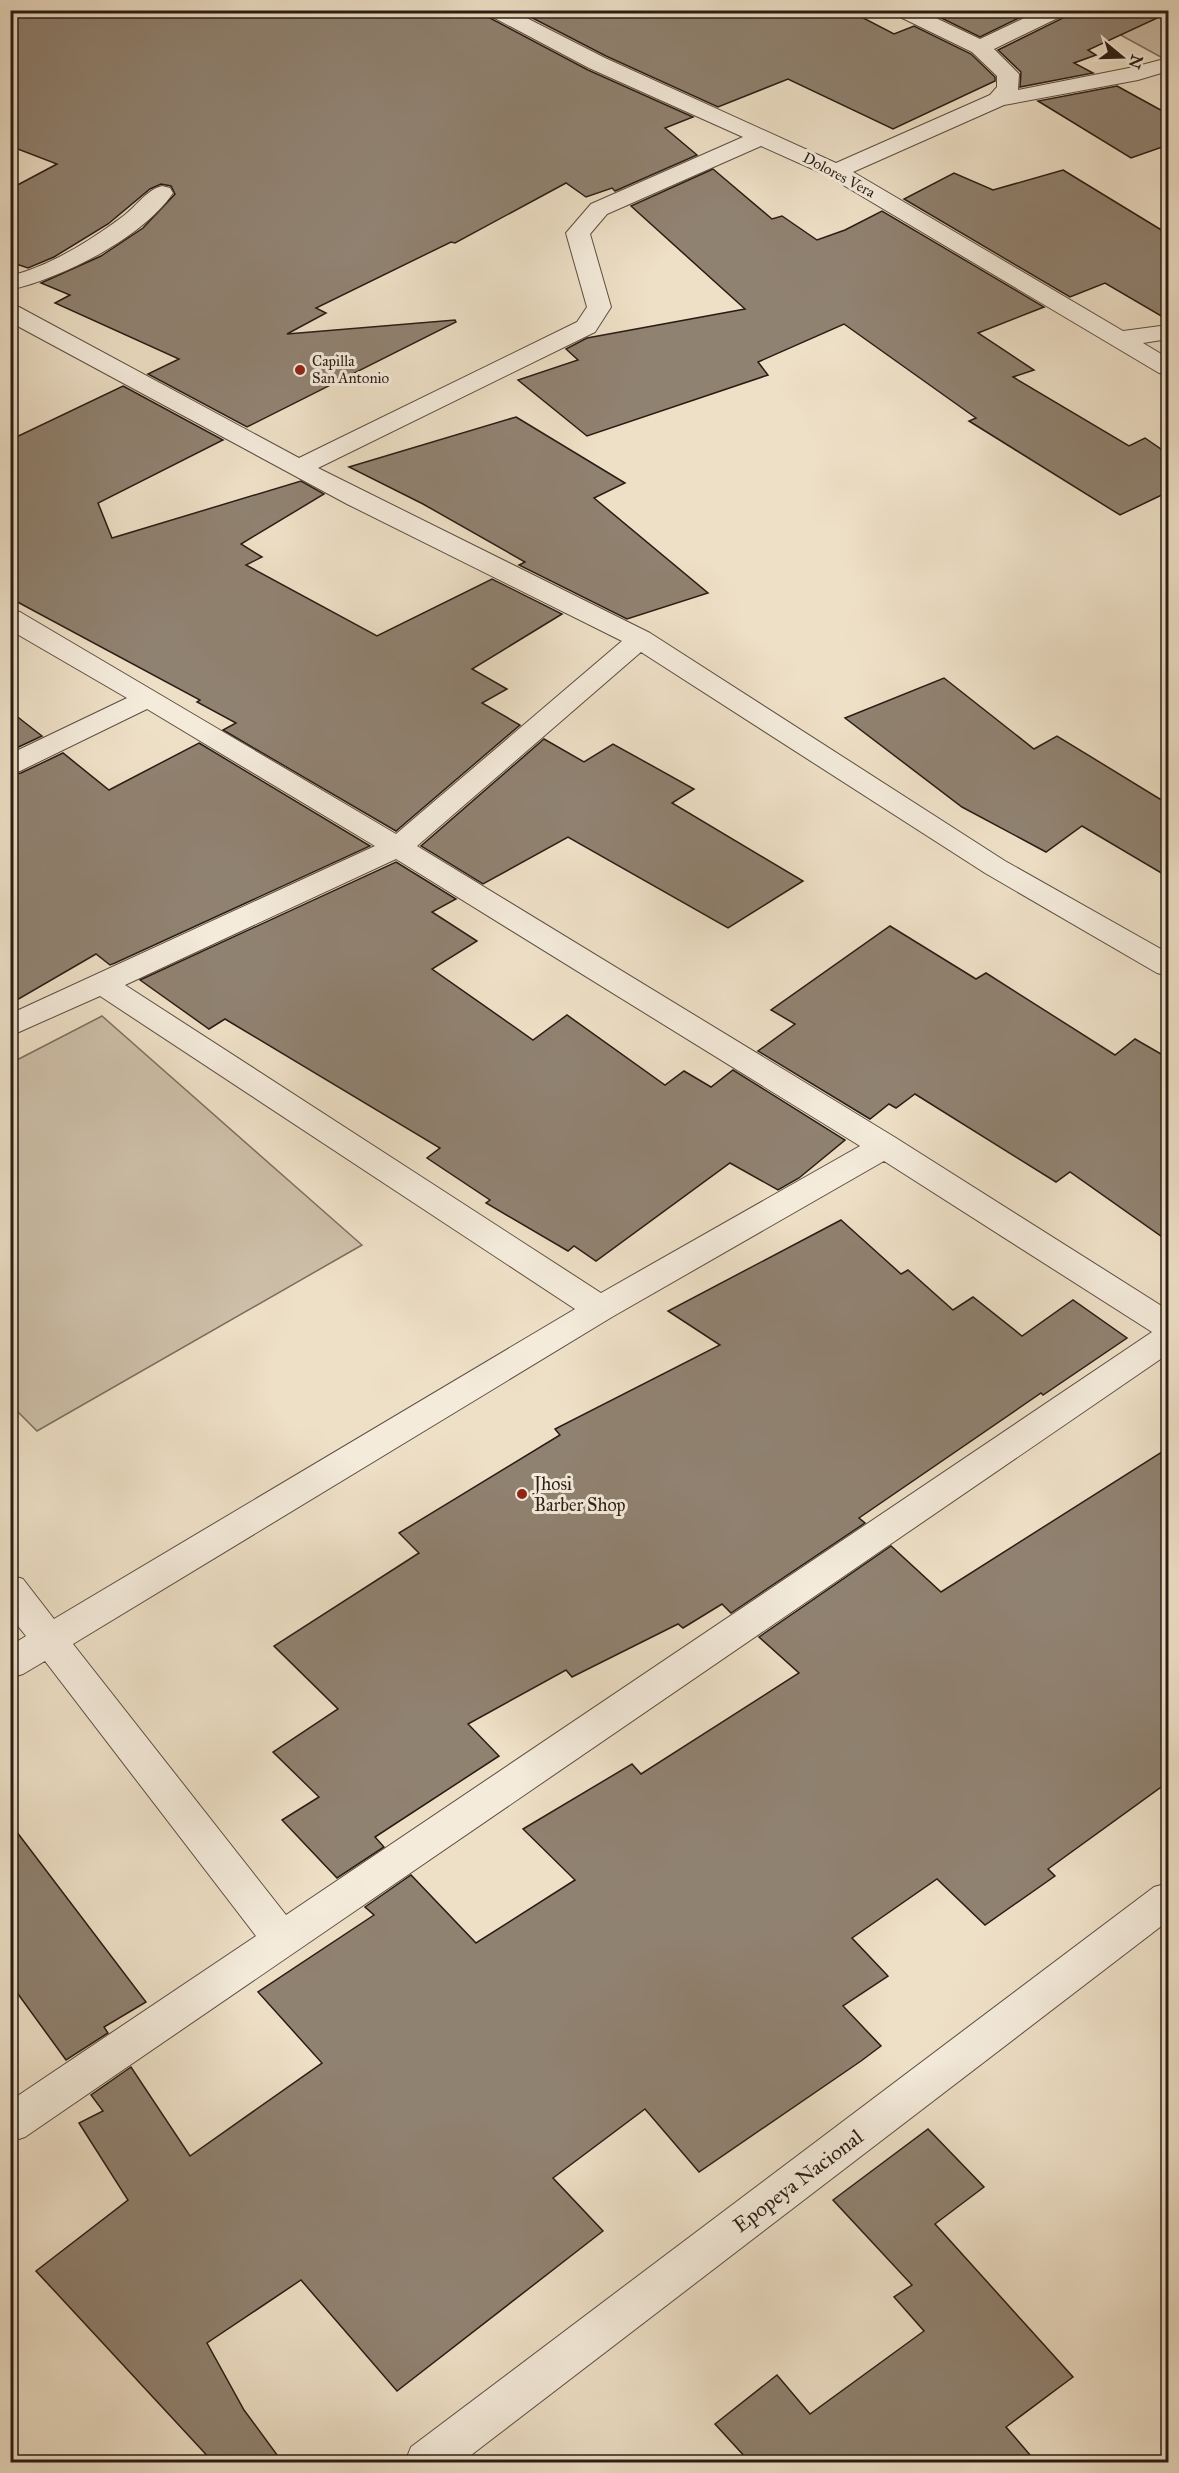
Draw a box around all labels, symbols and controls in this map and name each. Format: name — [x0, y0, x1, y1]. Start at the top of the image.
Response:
north arrow — [1092, 27, 1152, 87]
text: N — [1124, 52, 1147, 72]
street label: Dolores Vera — [800, 148, 879, 202]
place label: Capilla San Antonio — [312, 352, 390, 387]
marker: Capilla San Antonio — [293, 363, 307, 377]
place label: Jhosi Barber Shop — [532, 1473, 626, 1516]
marker: Jhosi Barber Shop — [515, 1487, 529, 1501]
street label: Epopeya Nacional — [728, 2123, 868, 2238]

